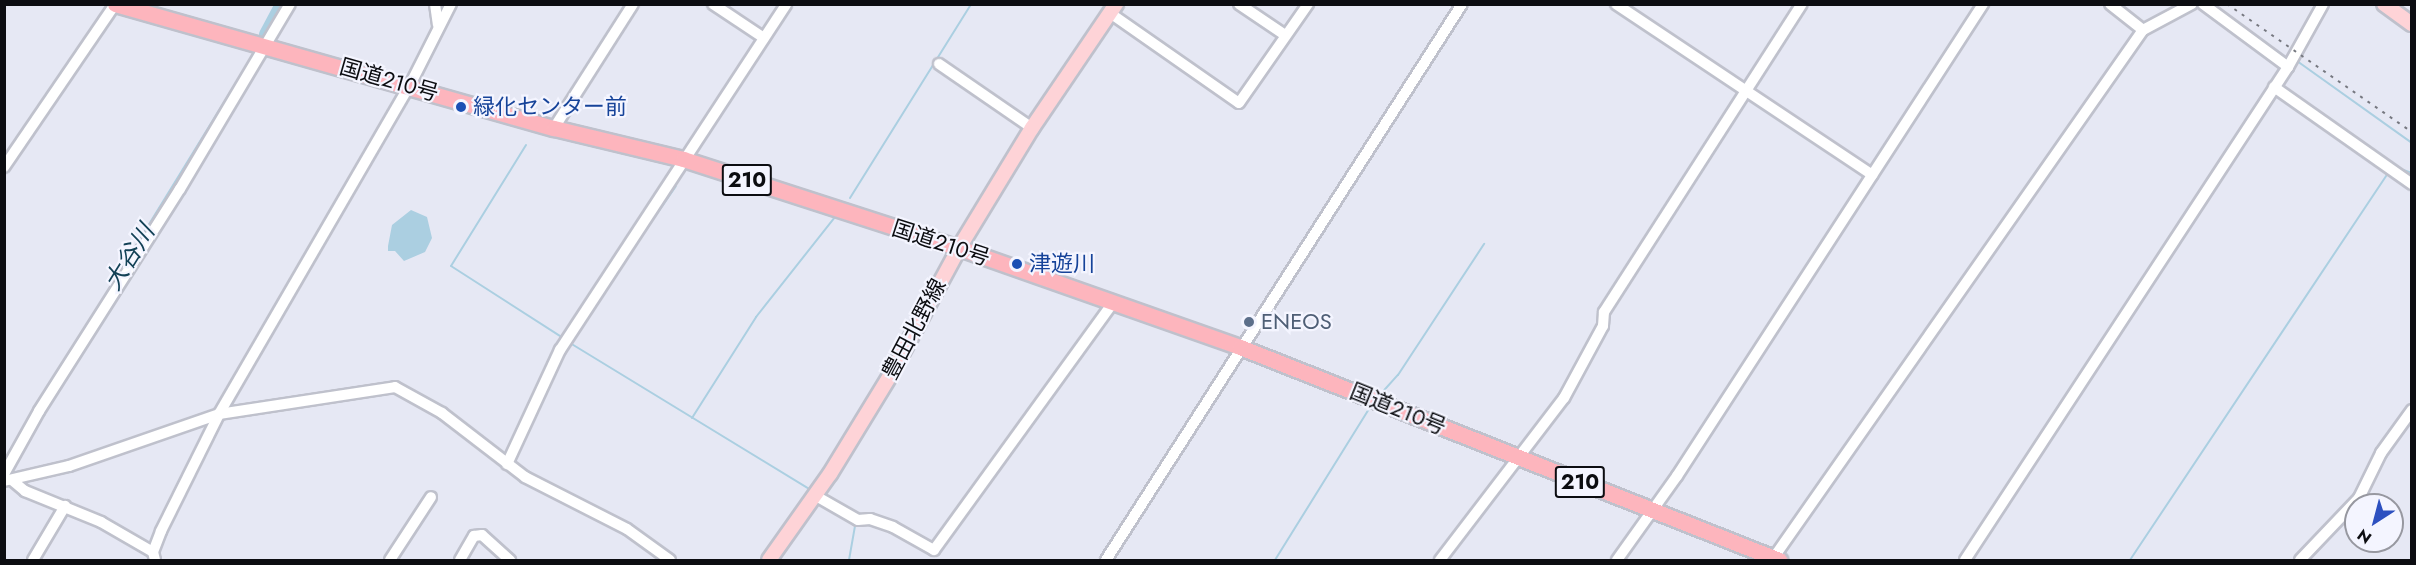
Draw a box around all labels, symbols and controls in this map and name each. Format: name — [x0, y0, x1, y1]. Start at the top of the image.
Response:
street label: 国道210号 — [337, 53, 441, 107]
place label: 緑化センター前 — [473, 94, 627, 120]
marker: 緑化センター前 — [454, 100, 468, 114]
road number: 210 — [722, 162, 772, 198]
street label: 国道210号 — [889, 215, 993, 271]
water label: 大谷川 — [98, 219, 160, 295]
place label: 津遊川 — [1029, 251, 1095, 277]
marker: 津遊川 — [1010, 257, 1024, 271]
street label: 豊田北野線 — [877, 274, 951, 384]
place label: ENEOS — [1261, 309, 1332, 335]
marker: ENEOS — [1242, 315, 1256, 329]
street label: 国道210号 — [1346, 378, 1450, 440]
road number: 210 — [1554, 464, 1606, 500]
north arrow — [2344, 493, 2404, 553]
text: N — [2352, 523, 2376, 549]

